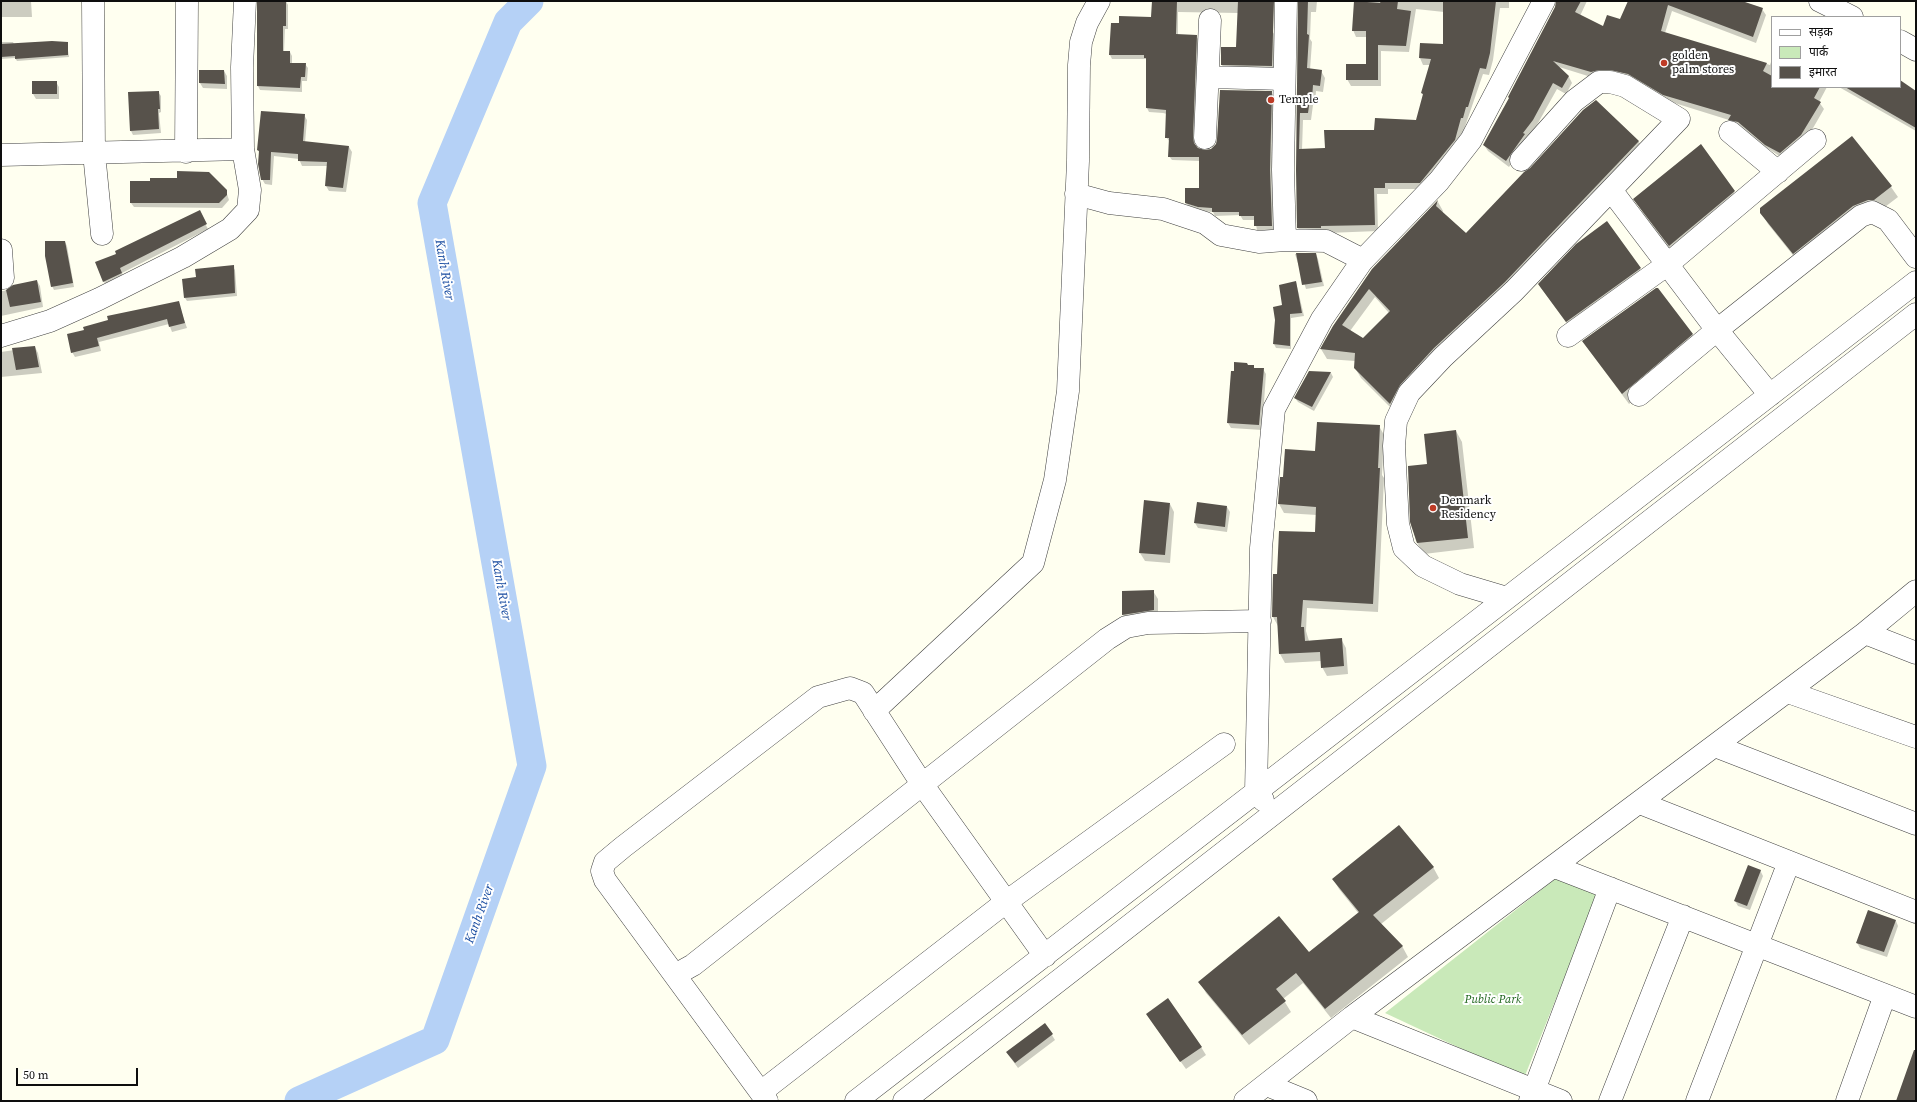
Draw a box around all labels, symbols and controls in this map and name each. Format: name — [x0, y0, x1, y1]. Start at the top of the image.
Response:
legend — [1771, 16, 1901, 88]
text: सड़क — [1809, 24, 1833, 40]
text: पार्क — [1809, 44, 1828, 60]
place label: golden palm stores — [1672, 49, 1734, 77]
marker: golden palm stores — [1659, 58, 1669, 68]
text: इमारत — [1809, 64, 1837, 80]
place label: Temple — [1279, 93, 1319, 107]
marker: Temple — [1266, 95, 1276, 105]
water label: Kanh River — [431, 238, 457, 302]
place label: Denmark Residency — [1441, 494, 1496, 522]
marker: Denmark Residency — [1428, 503, 1438, 513]
water label: Kanh River — [488, 558, 514, 622]
water label: Kanh River — [462, 882, 498, 946]
park label: Public Park — [1464, 993, 1522, 1007]
scale bar — [18, 1060, 140, 1086]
text: 50 m — [23, 1067, 49, 1083]

